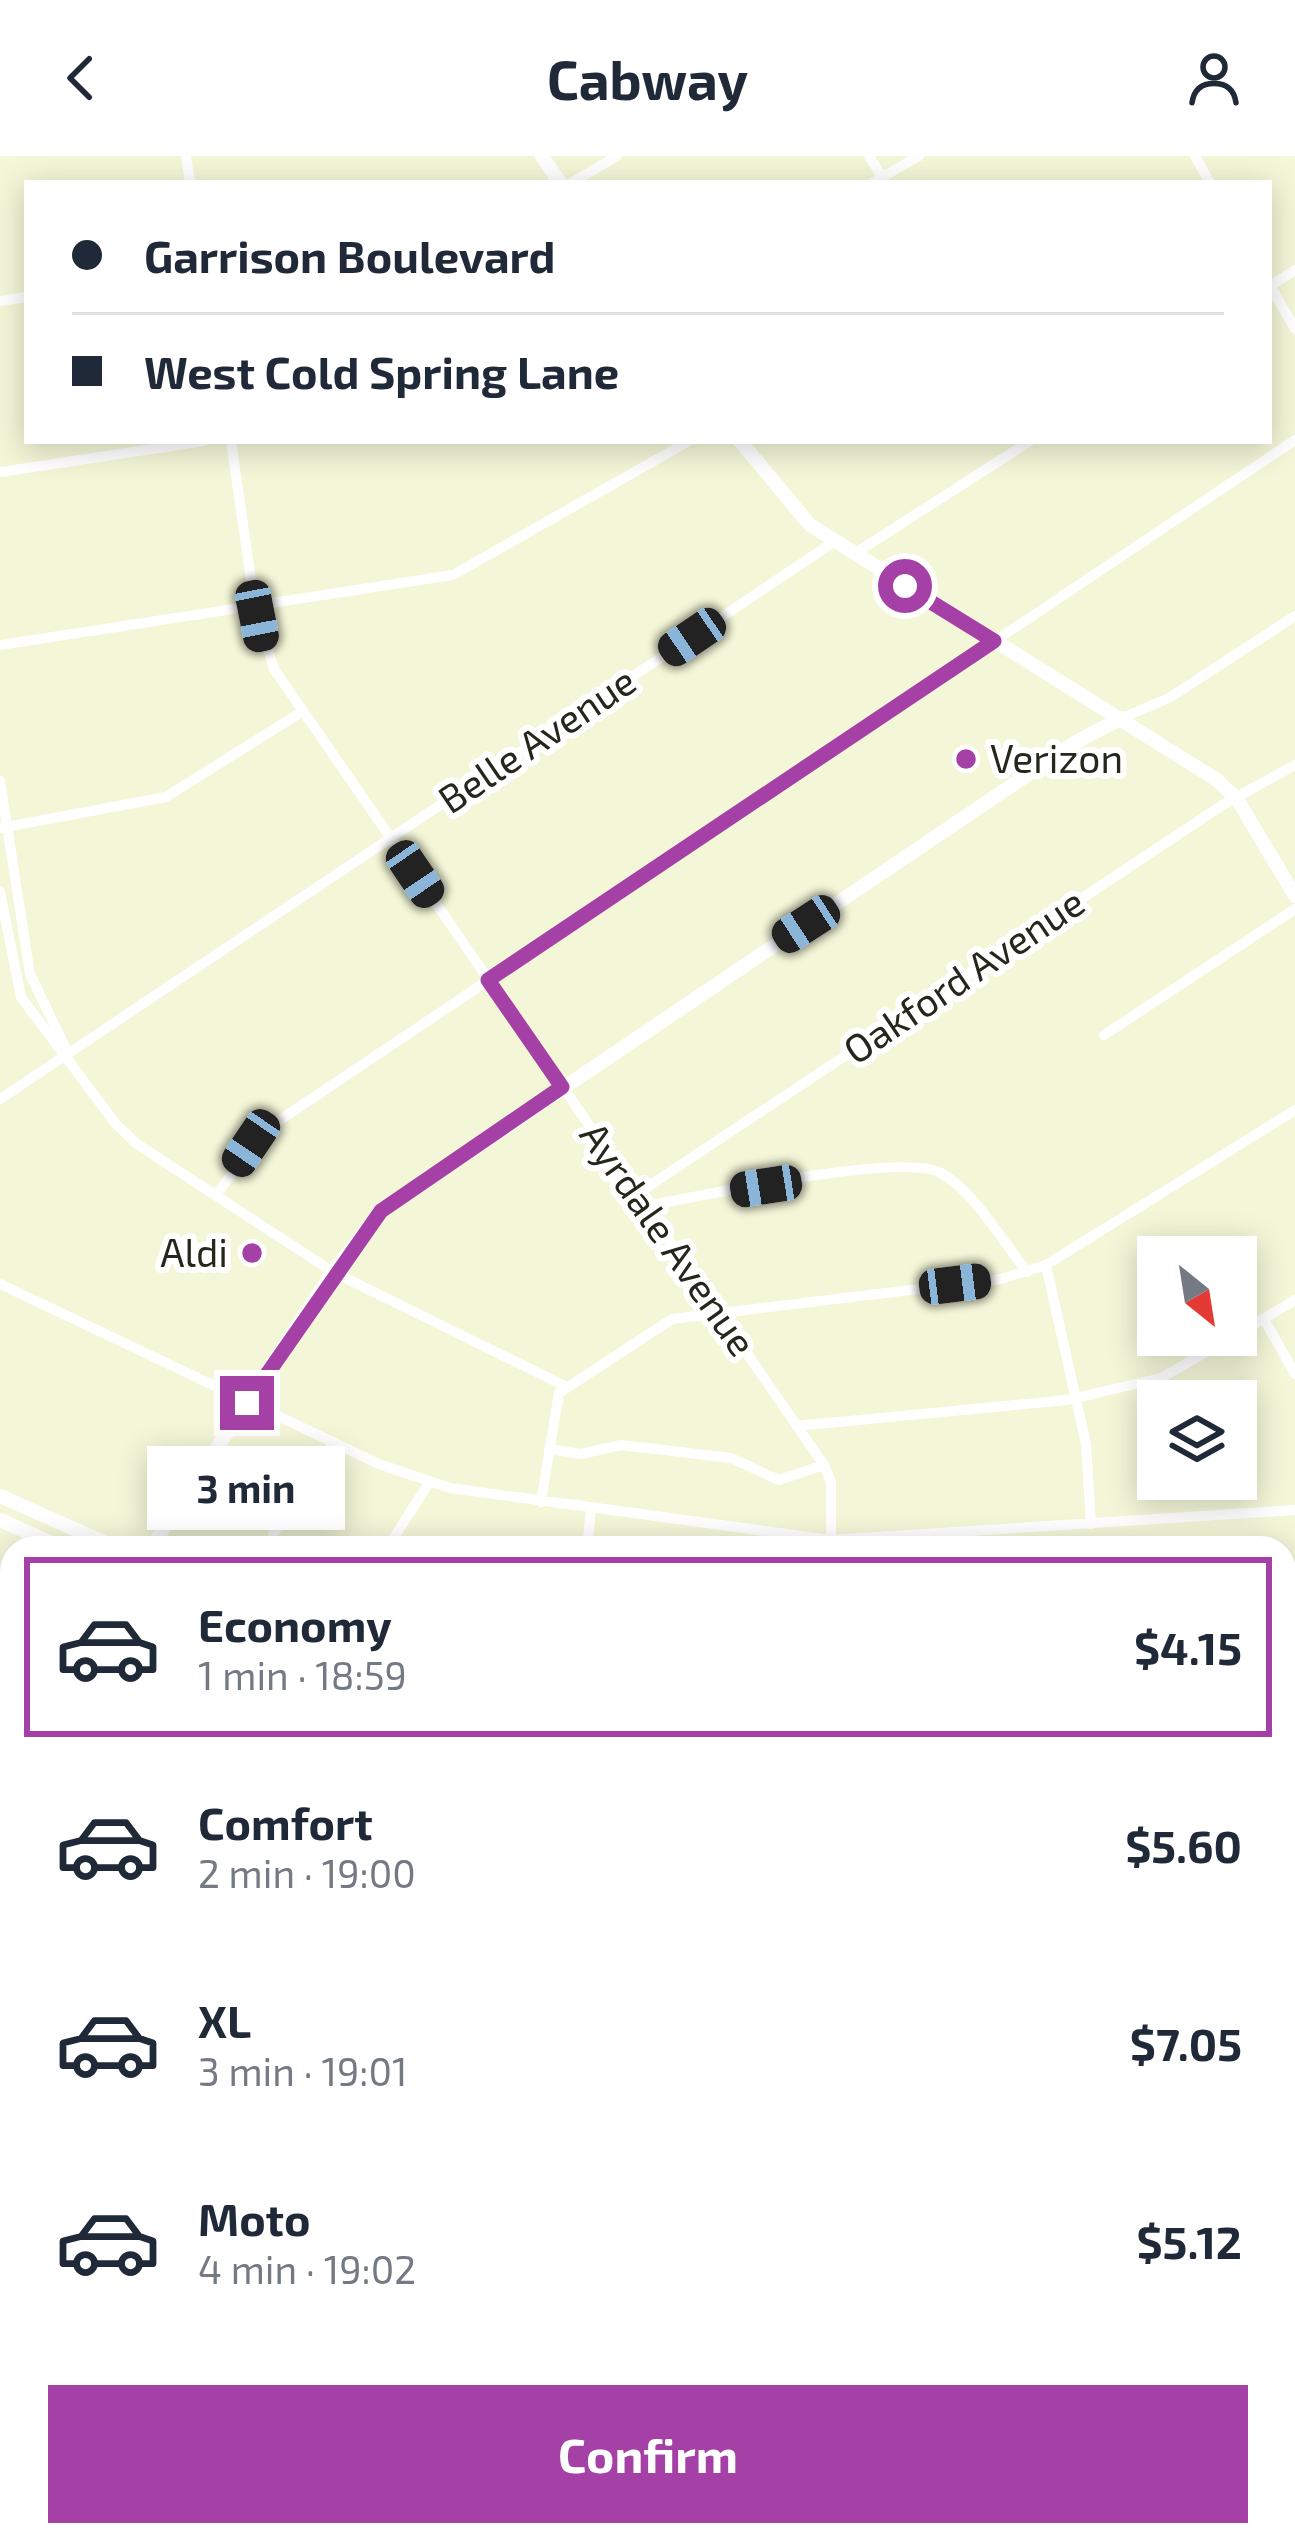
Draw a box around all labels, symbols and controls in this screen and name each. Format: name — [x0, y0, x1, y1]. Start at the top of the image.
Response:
icon: back — [48, 45, 114, 111]
icon: person — [1181, 45, 1247, 111]
text: Cabway — [547, 46, 748, 111]
text: Garrison Boulevard — [144, 228, 555, 282]
text: West Cold Spring Lane — [144, 344, 619, 398]
route start — [878, 559, 932, 613]
car — [232, 577, 282, 655]
car — [652, 602, 732, 672]
street label: Belle Avenue — [429, 656, 644, 822]
place label: Verizon — [990, 734, 1123, 781]
marker: Verizon — [953, 746, 979, 772]
car — [380, 834, 450, 914]
street label: Oakford Avenue — [834, 877, 1092, 1073]
car — [766, 889, 846, 959]
car — [216, 1103, 286, 1183]
street label: Ayrdale Avenue — [571, 1112, 767, 1364]
car — [728, 1163, 804, 1209]
place label: Aldi — [160, 1228, 228, 1275]
north arrow — [1137, 1236, 1257, 1356]
map controls — [1137, 1236, 1257, 1500]
marker: Aldi — [239, 1240, 265, 1266]
car — [917, 1262, 993, 1306]
route end — [220, 1376, 274, 1430]
button: layers — [1137, 1380, 1257, 1500]
callout: 3 min — [148, 1445, 346, 1529]
text: 3 min — [196, 1464, 296, 1511]
icon: car — [54, 1593, 162, 1701]
text: Economy — [198, 1597, 392, 1651]
text: $4.15 — [1134, 1620, 1242, 1674]
text: 1 min · 18:59 — [198, 1651, 407, 1698]
icon: car — [54, 1791, 162, 1899]
text: Comfort — [198, 1795, 373, 1849]
text: $5.60 — [1125, 1818, 1242, 1872]
text: 2 min · 19:00 — [198, 1849, 416, 1896]
icon: car — [54, 1989, 162, 2097]
text: XL — [198, 1993, 251, 2047]
text: $7.05 — [1130, 2016, 1242, 2070]
text: 3 min · 19:01 — [198, 2047, 408, 2094]
icon: car — [54, 2187, 162, 2295]
text: Moto — [198, 2191, 311, 2245]
text: $5.12 — [1136, 2214, 1242, 2268]
text: 4 min · 19:02 — [198, 2245, 416, 2292]
button: Confirm — [48, 2385, 1248, 2523]

